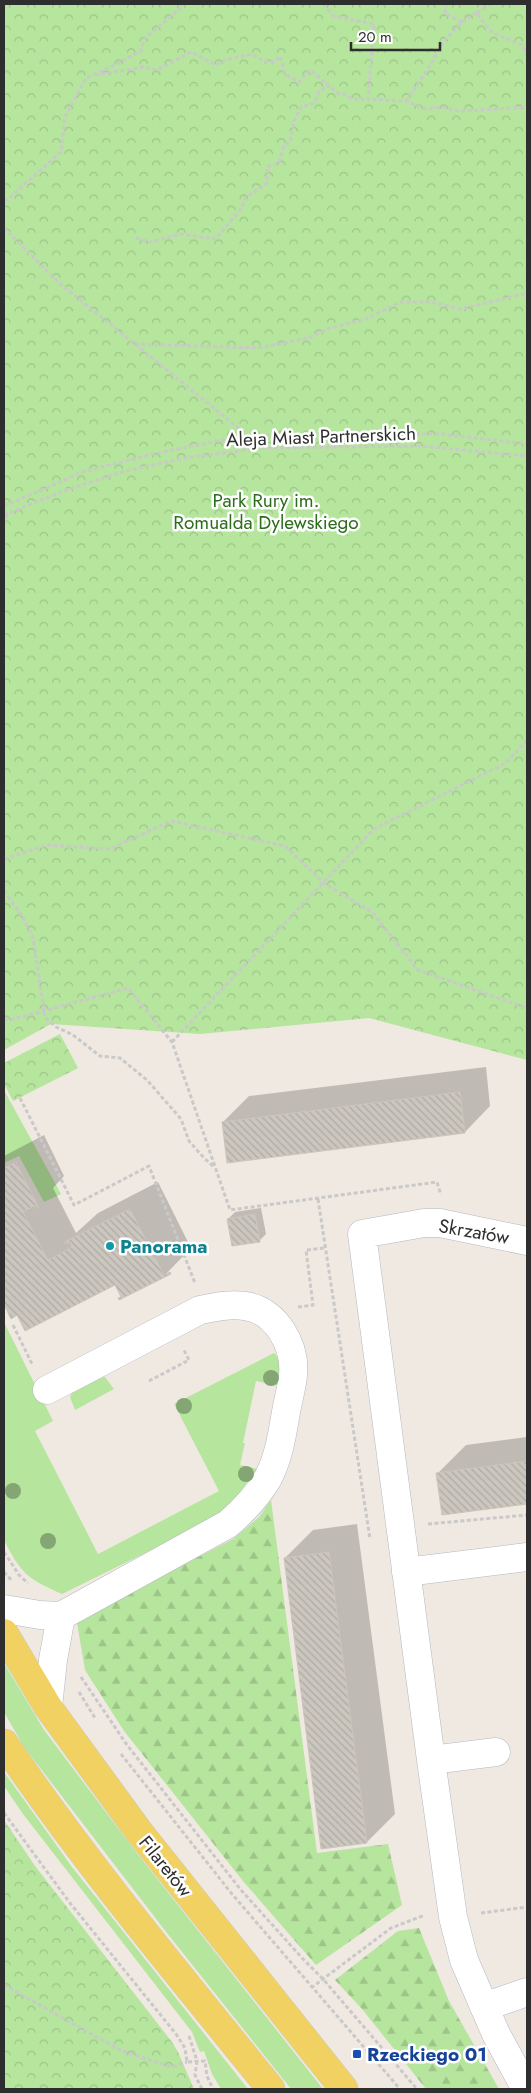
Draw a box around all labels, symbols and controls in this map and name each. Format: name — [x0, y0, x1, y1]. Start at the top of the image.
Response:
scale bar — [351, 20, 440, 52]
text: 20 m — [358, 26, 392, 48]
street label: Aleja Miast Partnerskich — [226, 420, 416, 453]
park label: Park Rury im. Romualda Dylewskiego — [173, 487, 359, 536]
street label: Skrzatów — [436, 1212, 511, 1251]
place label: Panorama — [120, 1233, 208, 1260]
marker: Panorama — [104, 1240, 116, 1252]
street label: Filaretów — [133, 1830, 199, 1903]
place label: Rzeckiego 01 — [367, 2041, 487, 2068]
marker: Rzeckiego 01 — [351, 2048, 363, 2060]

